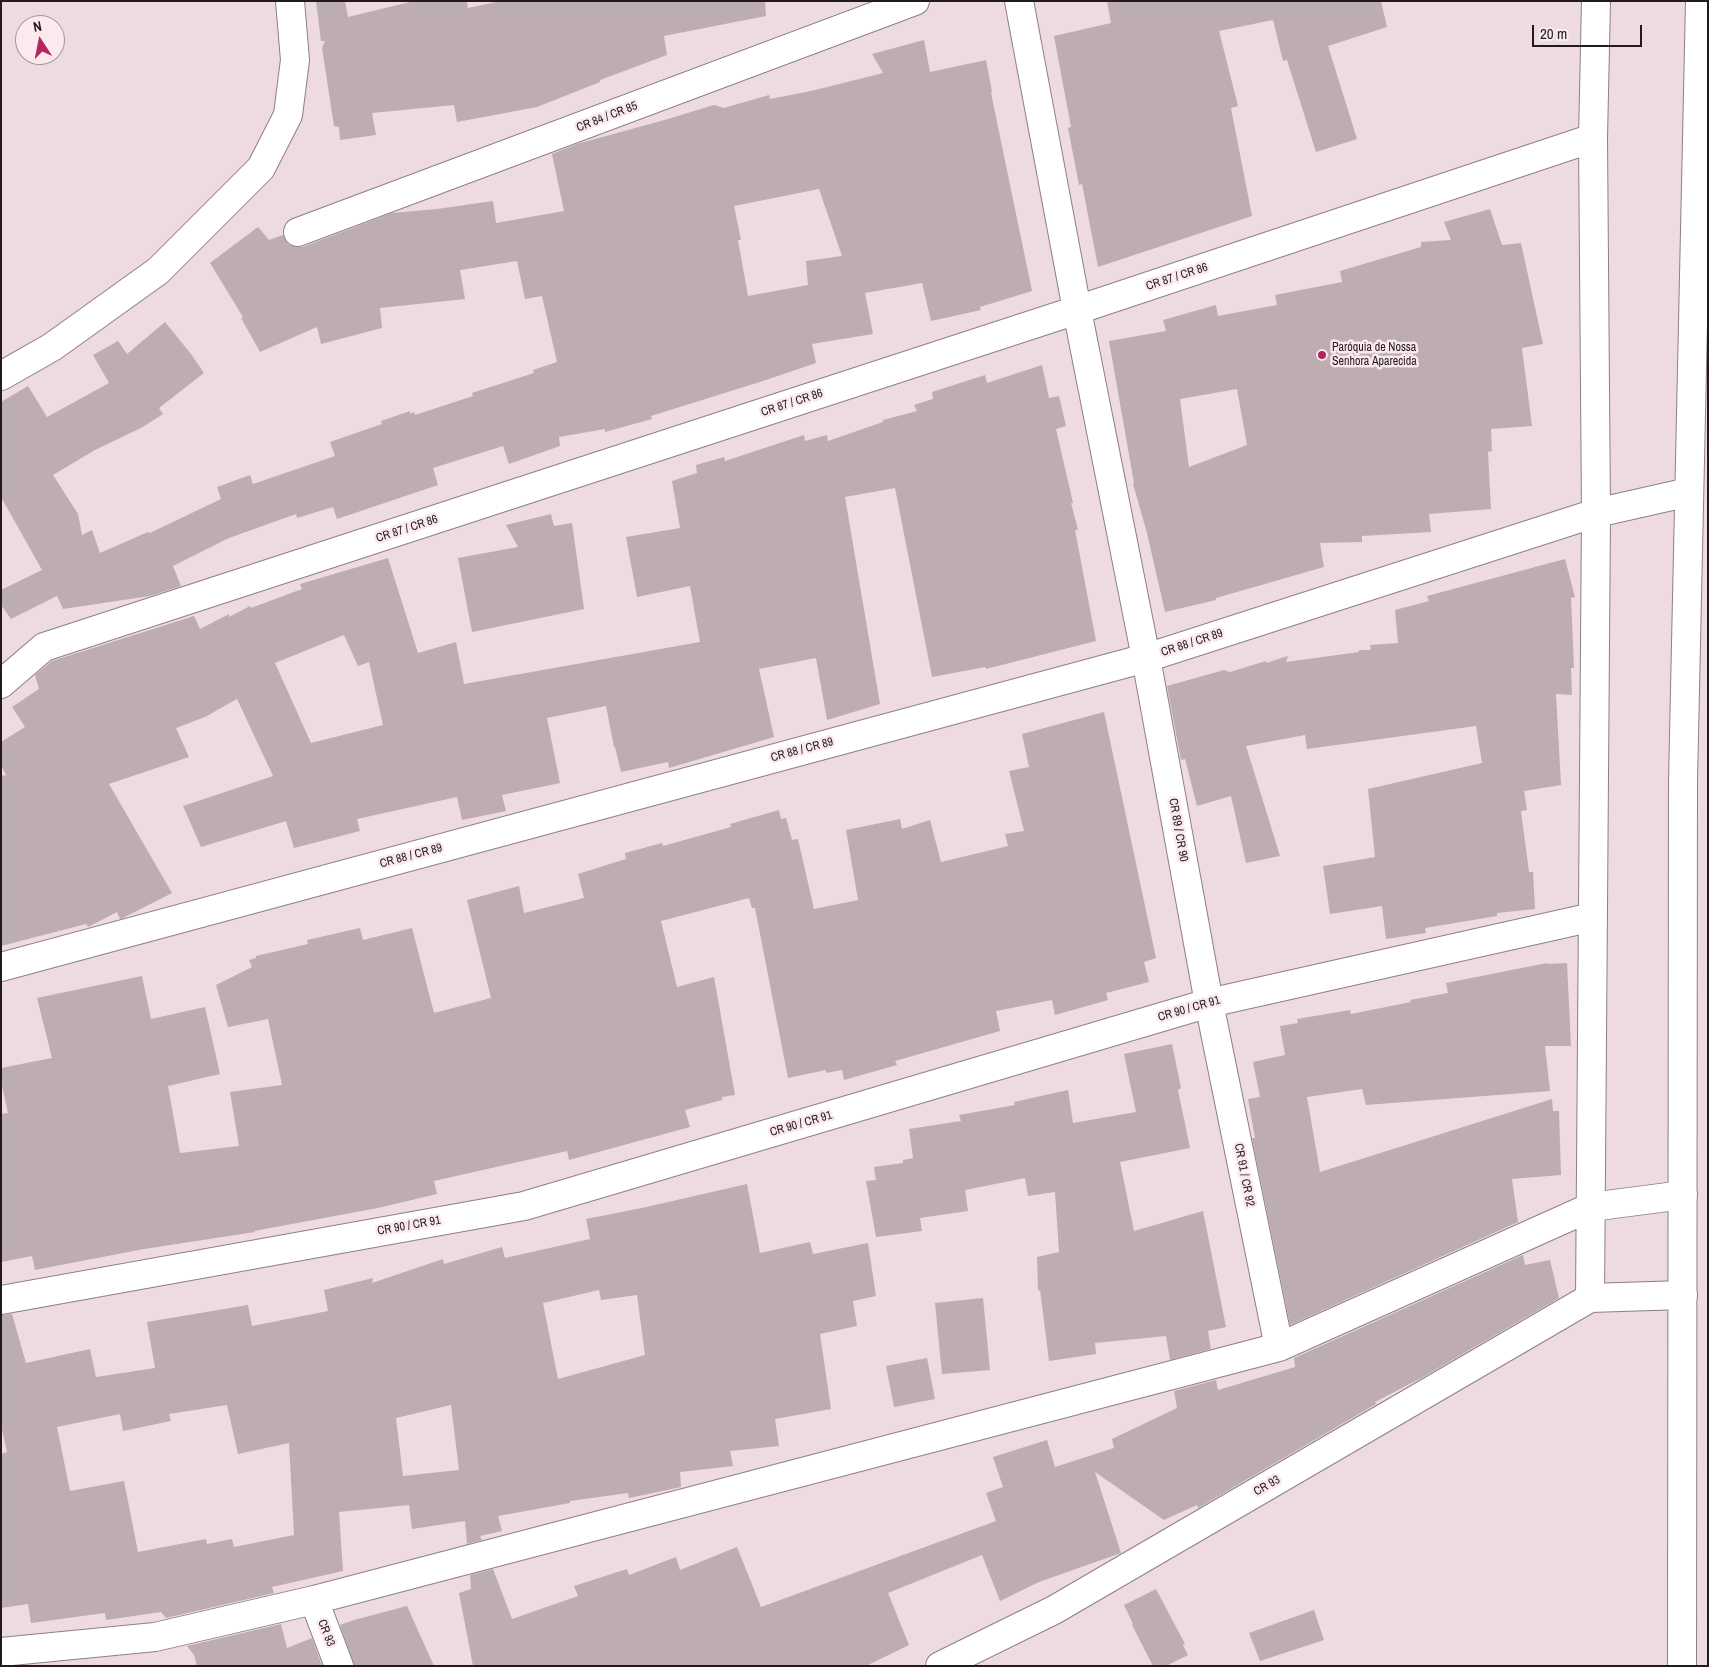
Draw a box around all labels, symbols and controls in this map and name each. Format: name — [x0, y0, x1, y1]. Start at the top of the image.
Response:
north arrow — [15, 15, 65, 65]
scale bar — [1534, 15, 1644, 47]
text: N — [32, 17, 43, 36]
text: 20 m — [1540, 23, 1567, 44]
street label: CR 84 / CR 85 — [575, 99, 639, 135]
street label: CR 87 / CR 86 — [1144, 260, 1210, 294]
place label: Paróquia de Nossa Senhora Aparecida — [1332, 341, 1417, 369]
marker: Paróquia de Nossa Senhora Aparecida — [1316, 349, 1328, 361]
street label: CR 87 / CR 86 — [759, 386, 825, 420]
street label: CR 87 / CR 86 — [374, 512, 440, 546]
street label: CR 88 / CR 89 — [1159, 626, 1225, 660]
street label: CR 88 / CR 89 — [769, 735, 835, 765]
street label: CR 89 / CR 90 — [1165, 797, 1191, 863]
street label: CR 88 / CR 89 — [378, 841, 444, 871]
street label: CR 90 / CR 91 — [1156, 993, 1222, 1025]
street label: CR 90 / CR 91 — [768, 1108, 834, 1140]
street label: CR 91 / CR 92 — [1231, 1142, 1257, 1208]
street label: CR 90 / CR 91 — [376, 1213, 442, 1239]
street label: CR 93 — [1251, 1473, 1283, 1499]
street label: CR 93 — [314, 1617, 338, 1649]

